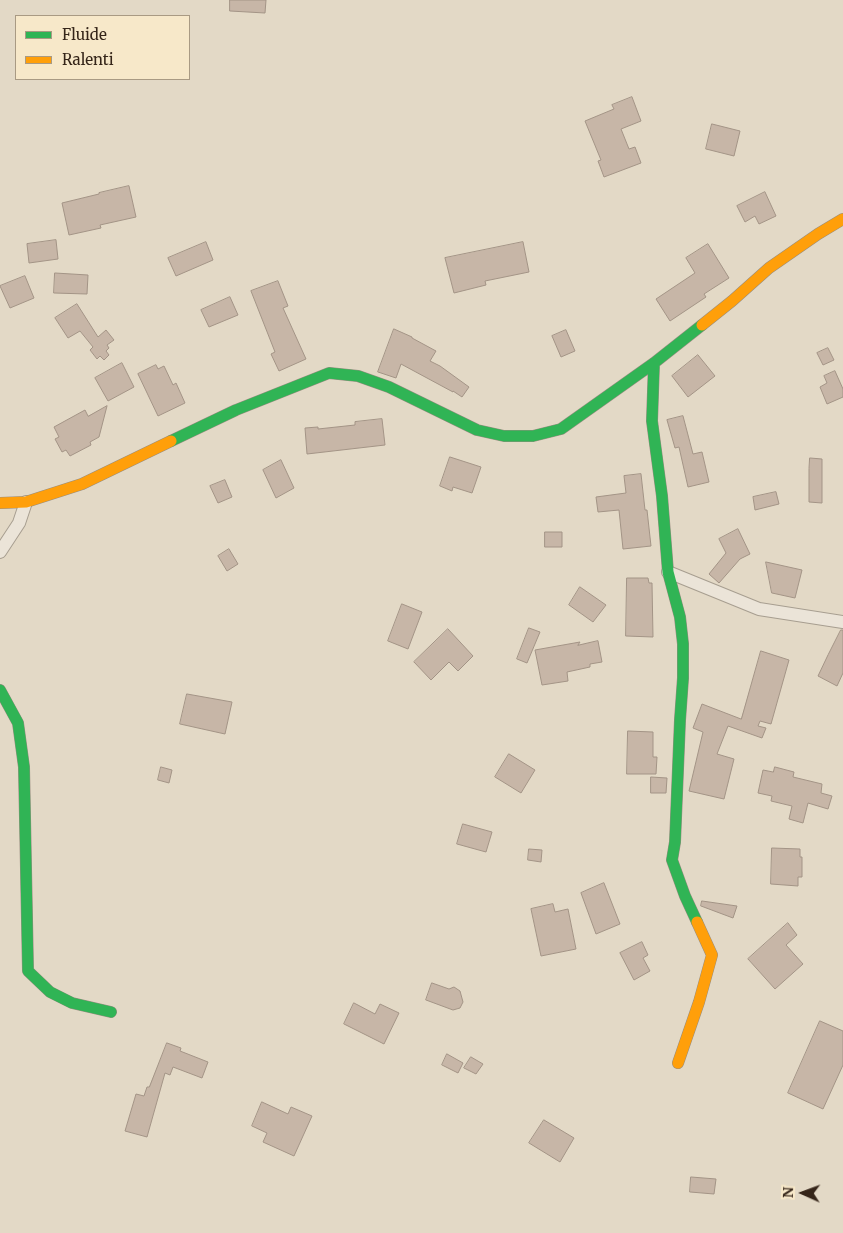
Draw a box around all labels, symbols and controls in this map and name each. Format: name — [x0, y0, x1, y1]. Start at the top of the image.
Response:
legend — [15, 15, 190, 80]
text: Fluide — [62, 25, 107, 44]
text: Ralenti — [62, 50, 114, 69]
north arrow — [778, 1168, 828, 1218]
text: N — [779, 1187, 797, 1198]

